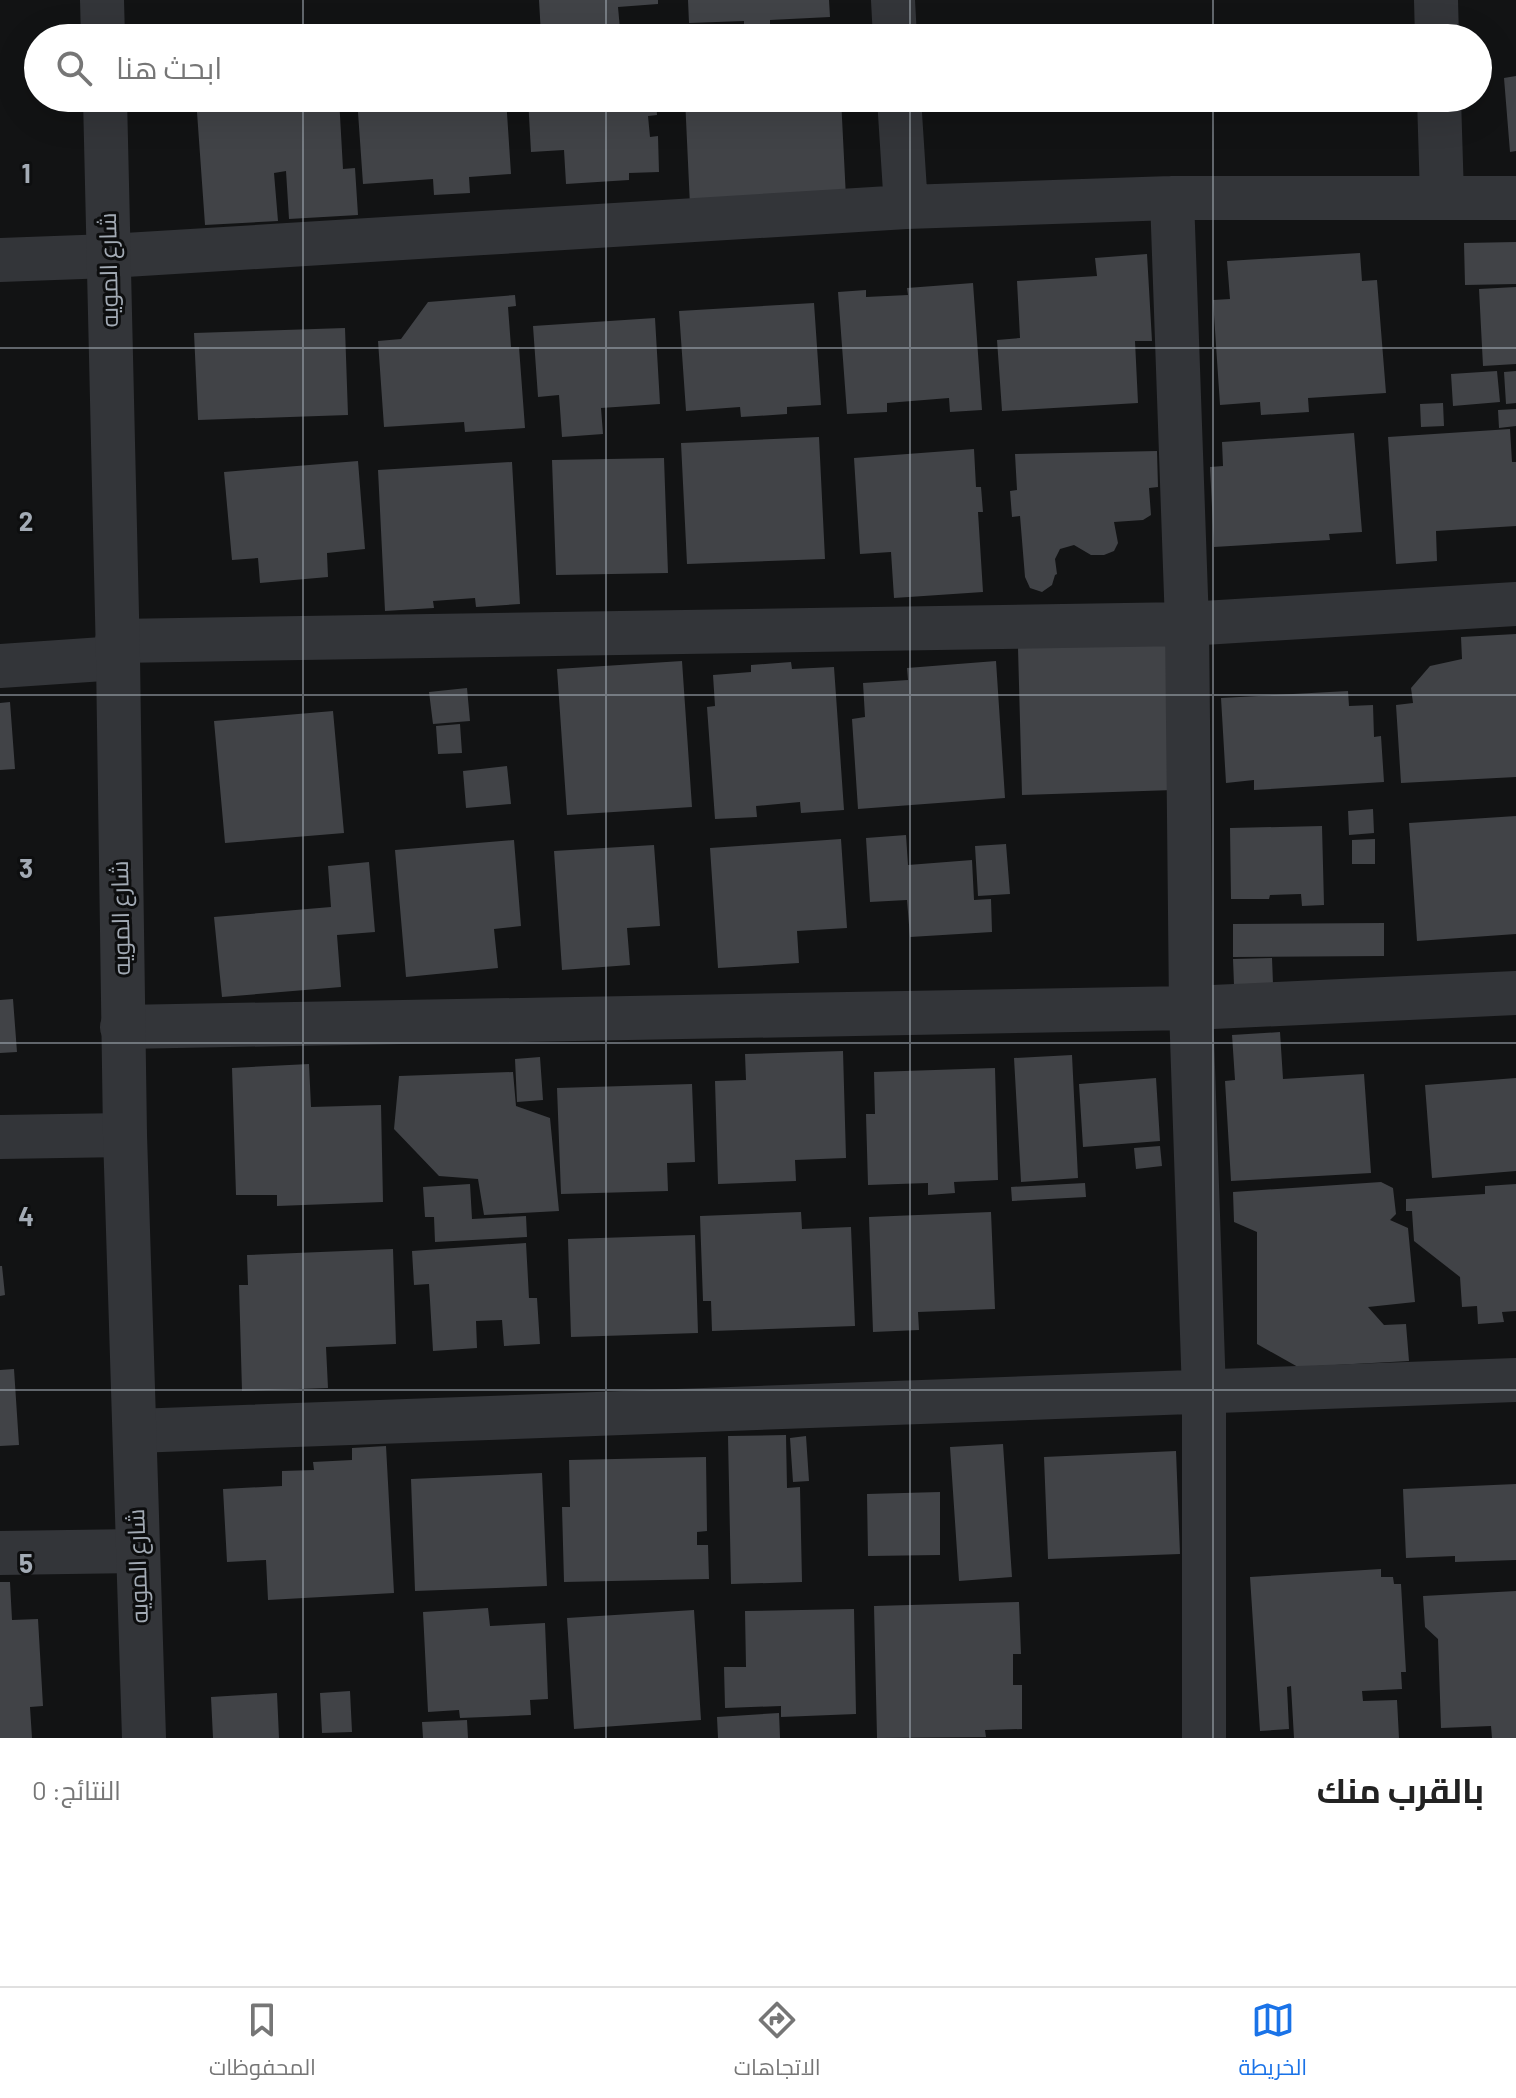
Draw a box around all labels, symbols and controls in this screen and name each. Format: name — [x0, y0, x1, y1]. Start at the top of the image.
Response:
search box — [24, 24, 1492, 112]
icon: search — [52, 46, 96, 90]
text: ابحث هنا — [116, 49, 222, 85]
text: 1 — [21, 157, 31, 188]
street label: شارع المويه — [92, 212, 126, 328]
text: 2 — [19, 505, 33, 536]
text: 3 — [19, 852, 33, 883]
street label: شارع المويه — [104, 860, 138, 976]
text: 4 — [18, 1200, 34, 1231]
street label: شارع المويه — [120, 1508, 156, 1624]
text: 5 — [19, 1547, 33, 1578]
text: بالقرب منك — [1317, 1769, 1484, 1810]
text: النتائج: 0 — [32, 1774, 121, 1805]
tab: المحفوظات — [209, 1998, 316, 2088]
tab: الاتجاهات — [734, 1998, 821, 2088]
tab: الخريطة — [1238, 1998, 1307, 2088]

